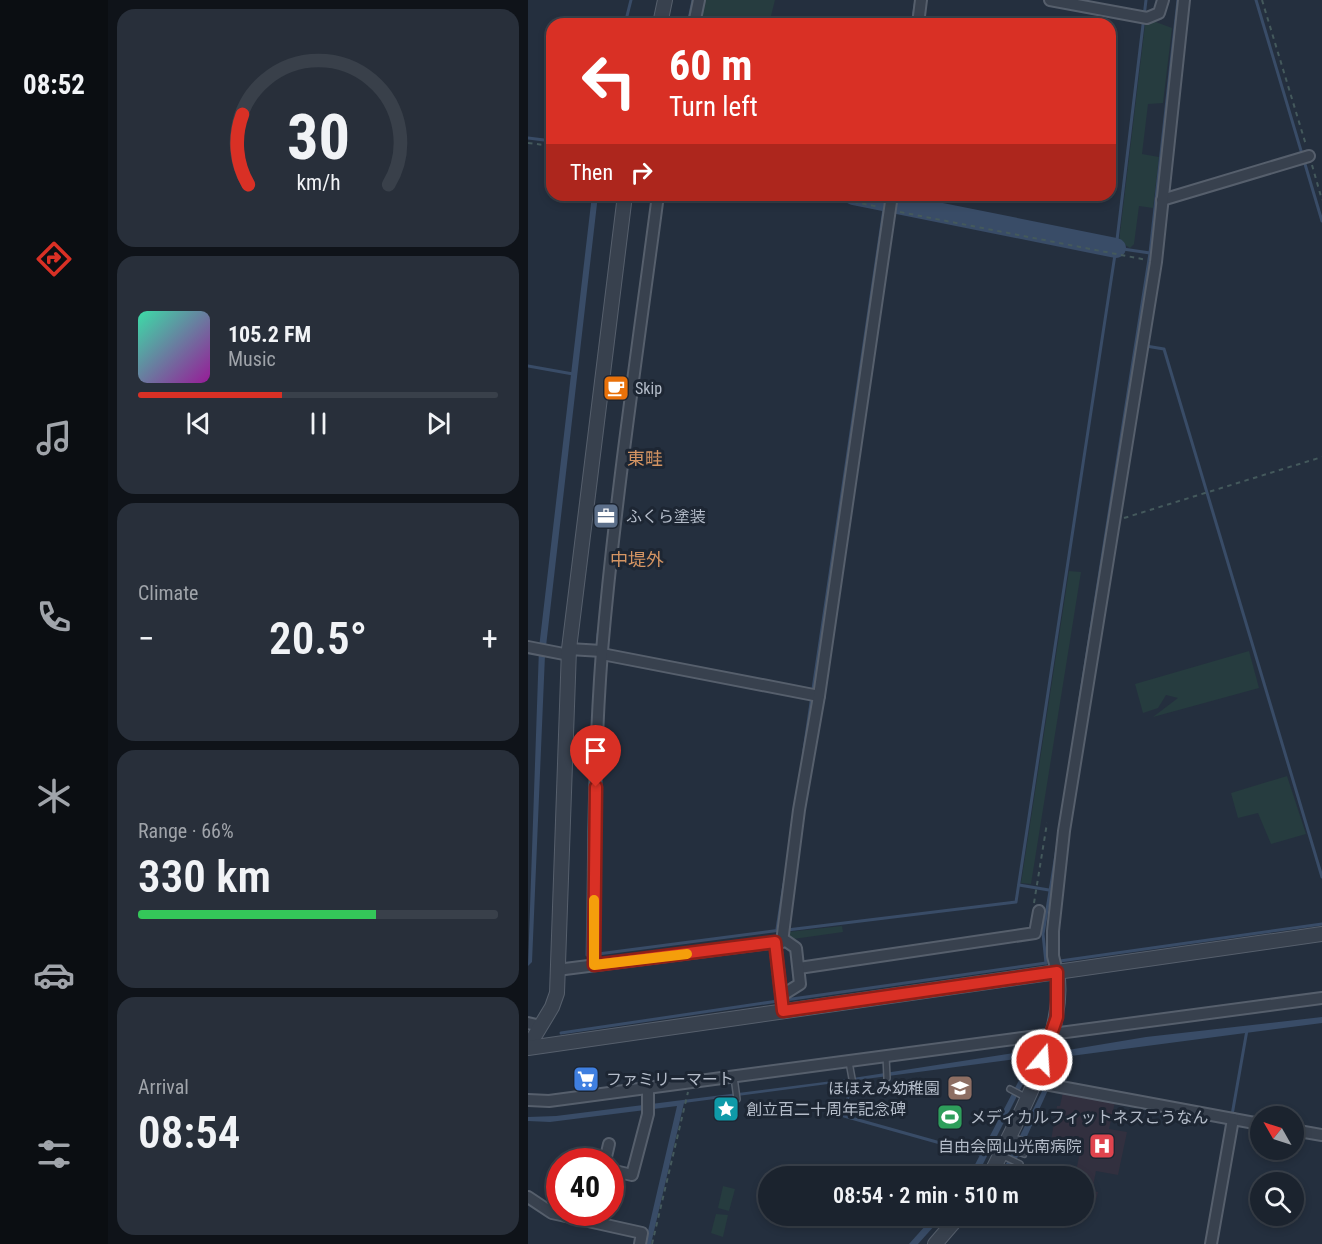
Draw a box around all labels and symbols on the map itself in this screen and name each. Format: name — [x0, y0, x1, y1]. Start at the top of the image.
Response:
cafe icon: Skip — [601, 373, 631, 403]
place label: Skip — [635, 379, 662, 398]
district label: 東畦 — [627, 448, 663, 469]
office icon: ふくら塗装 — [591, 501, 621, 531]
place label: ふくら塗装 — [626, 507, 706, 526]
district label: 中堤外 — [610, 549, 664, 570]
pin — [570, 725, 621, 787]
position arrow — [1010, 1028, 1074, 1092]
supermarket icon: ファミリーマート — [571, 1064, 601, 1094]
place label: ファミリーマート — [606, 1070, 734, 1089]
school or university icon: ほほえみ幼稚園 — [945, 1073, 975, 1103]
place label: ほほえみ幼稚園 — [828, 1079, 940, 1098]
place icon: 創立百二十周年記念碑 — [711, 1094, 741, 1124]
place label: 創立百二十周年記念碑 — [746, 1100, 906, 1119]
sports icon: メディカルフィットネスこうなん — [935, 1102, 965, 1132]
north arrow — [1250, 1106, 1304, 1160]
place label: メディカルフィットネスこうなん — [970, 1108, 1209, 1127]
hospital icon: 自由会岡山光南病院 — [1087, 1131, 1117, 1161]
place label: 自由会岡山光南病院 — [938, 1137, 1082, 1156]
speed limit sign: 40 — [546, 1148, 624, 1226]

